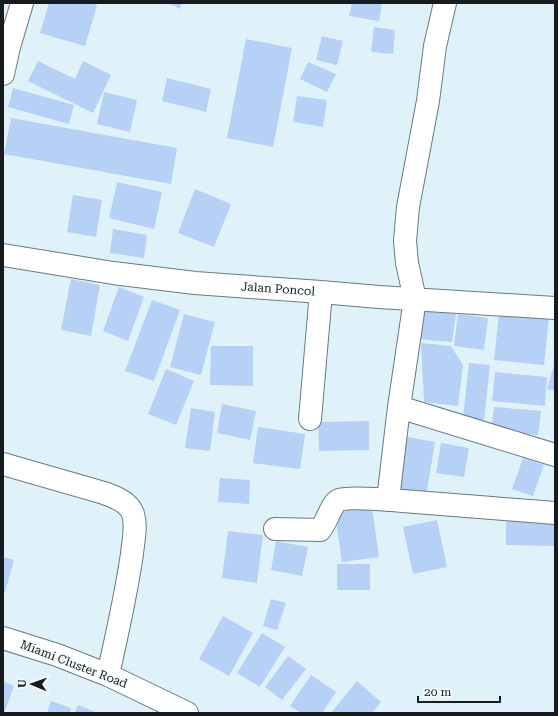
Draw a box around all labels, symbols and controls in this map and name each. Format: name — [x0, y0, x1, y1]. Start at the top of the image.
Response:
street label: Jalan Poncol — [240, 279, 316, 299]
street label: Miami Cluster Road — [19, 637, 130, 691]
north arrow — [12, 664, 52, 704]
scale bar — [418, 678, 500, 704]
text: U — [16, 679, 29, 688]
text: 20 m — [424, 685, 451, 699]

